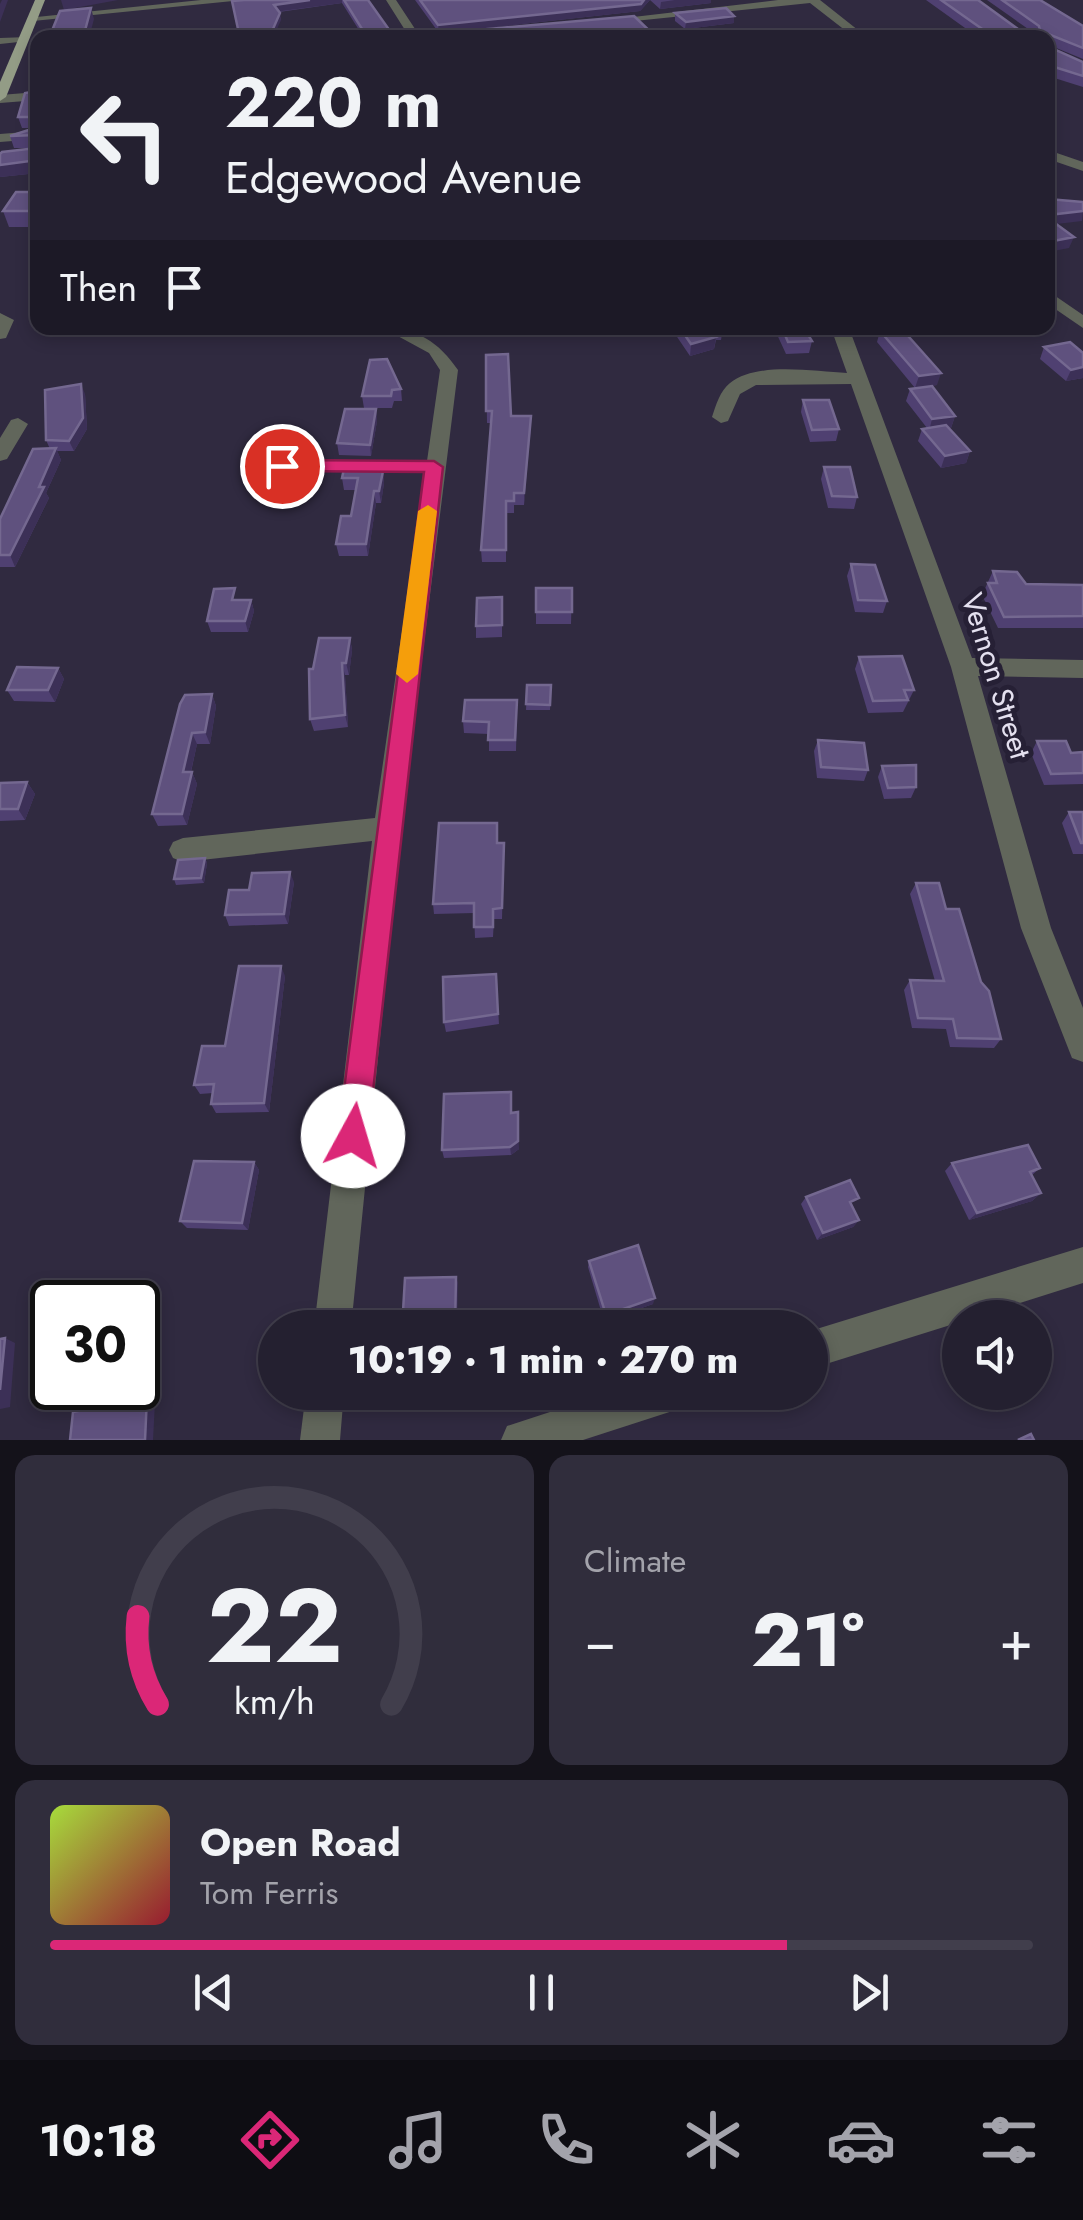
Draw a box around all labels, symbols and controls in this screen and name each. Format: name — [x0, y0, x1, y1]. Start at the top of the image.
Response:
text: 220 m — [225, 52, 442, 153]
icon: left — [60, 70, 190, 200]
text: Edgewood Avenue — [225, 145, 582, 210]
text: Then — [60, 260, 137, 315]
icon: arrive — [157, 260, 212, 315]
pin — [240, 424, 325, 509]
icon: arrive — [255, 439, 310, 494]
street label: Vernon Street — [951, 588, 1042, 765]
position arrow — [301, 1084, 405, 1188]
speed limit sign: 30 — [30, 1280, 160, 1410]
map controls — [942, 1300, 1052, 1410]
button: sound — [942, 1300, 1052, 1410]
text: 10:19 · 1 min · 270 m — [348, 1332, 738, 1387]
text: Climate — [584, 1538, 686, 1584]
text: 22 — [206, 1551, 343, 1701]
text: 21° — [751, 1586, 864, 1694]
text: − — [584, 1601, 616, 1681]
text: + — [999, 1601, 1033, 1681]
text: km/h — [234, 1676, 315, 1727]
text: Open Road — [200, 1815, 401, 1870]
text: Tom Ferris — [200, 1870, 338, 1916]
icon: previous — [186, 1965, 241, 2020]
icon: pause — [514, 1965, 569, 2020]
icon: next — [842, 1965, 897, 2020]
icon: directions — [235, 2105, 305, 2175]
icon: music — [383, 2105, 453, 2175]
icon: phone — [531, 2105, 601, 2175]
icon: climate — [678, 2105, 748, 2175]
icon: car — [826, 2105, 896, 2175]
icon: filters — [974, 2105, 1044, 2175]
text: 10:18 — [39, 2108, 157, 2173]

